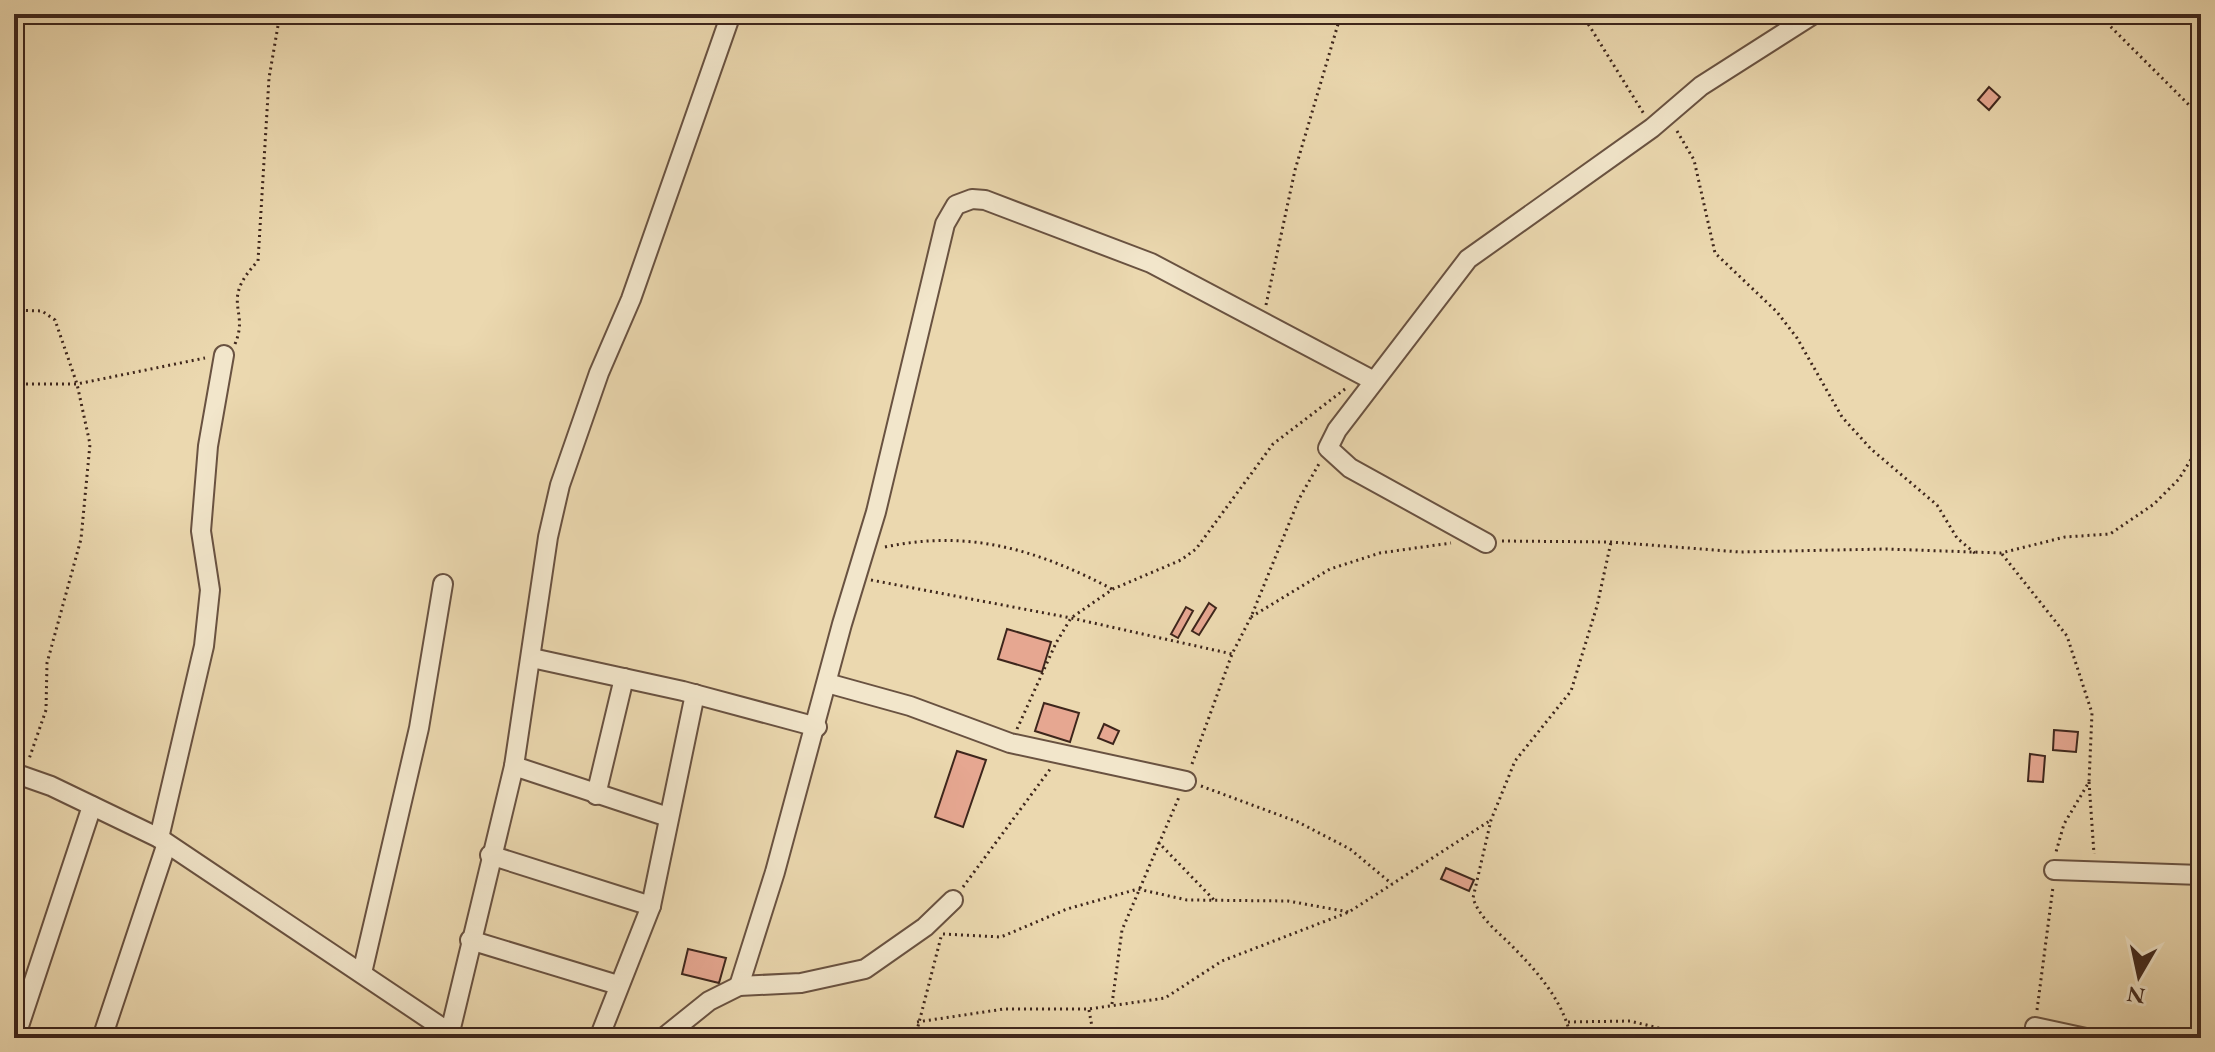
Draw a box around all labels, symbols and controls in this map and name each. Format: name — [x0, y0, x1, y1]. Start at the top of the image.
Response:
north arrow — [2099, 936, 2179, 1016]
text: N — [2125, 980, 2147, 1011]

